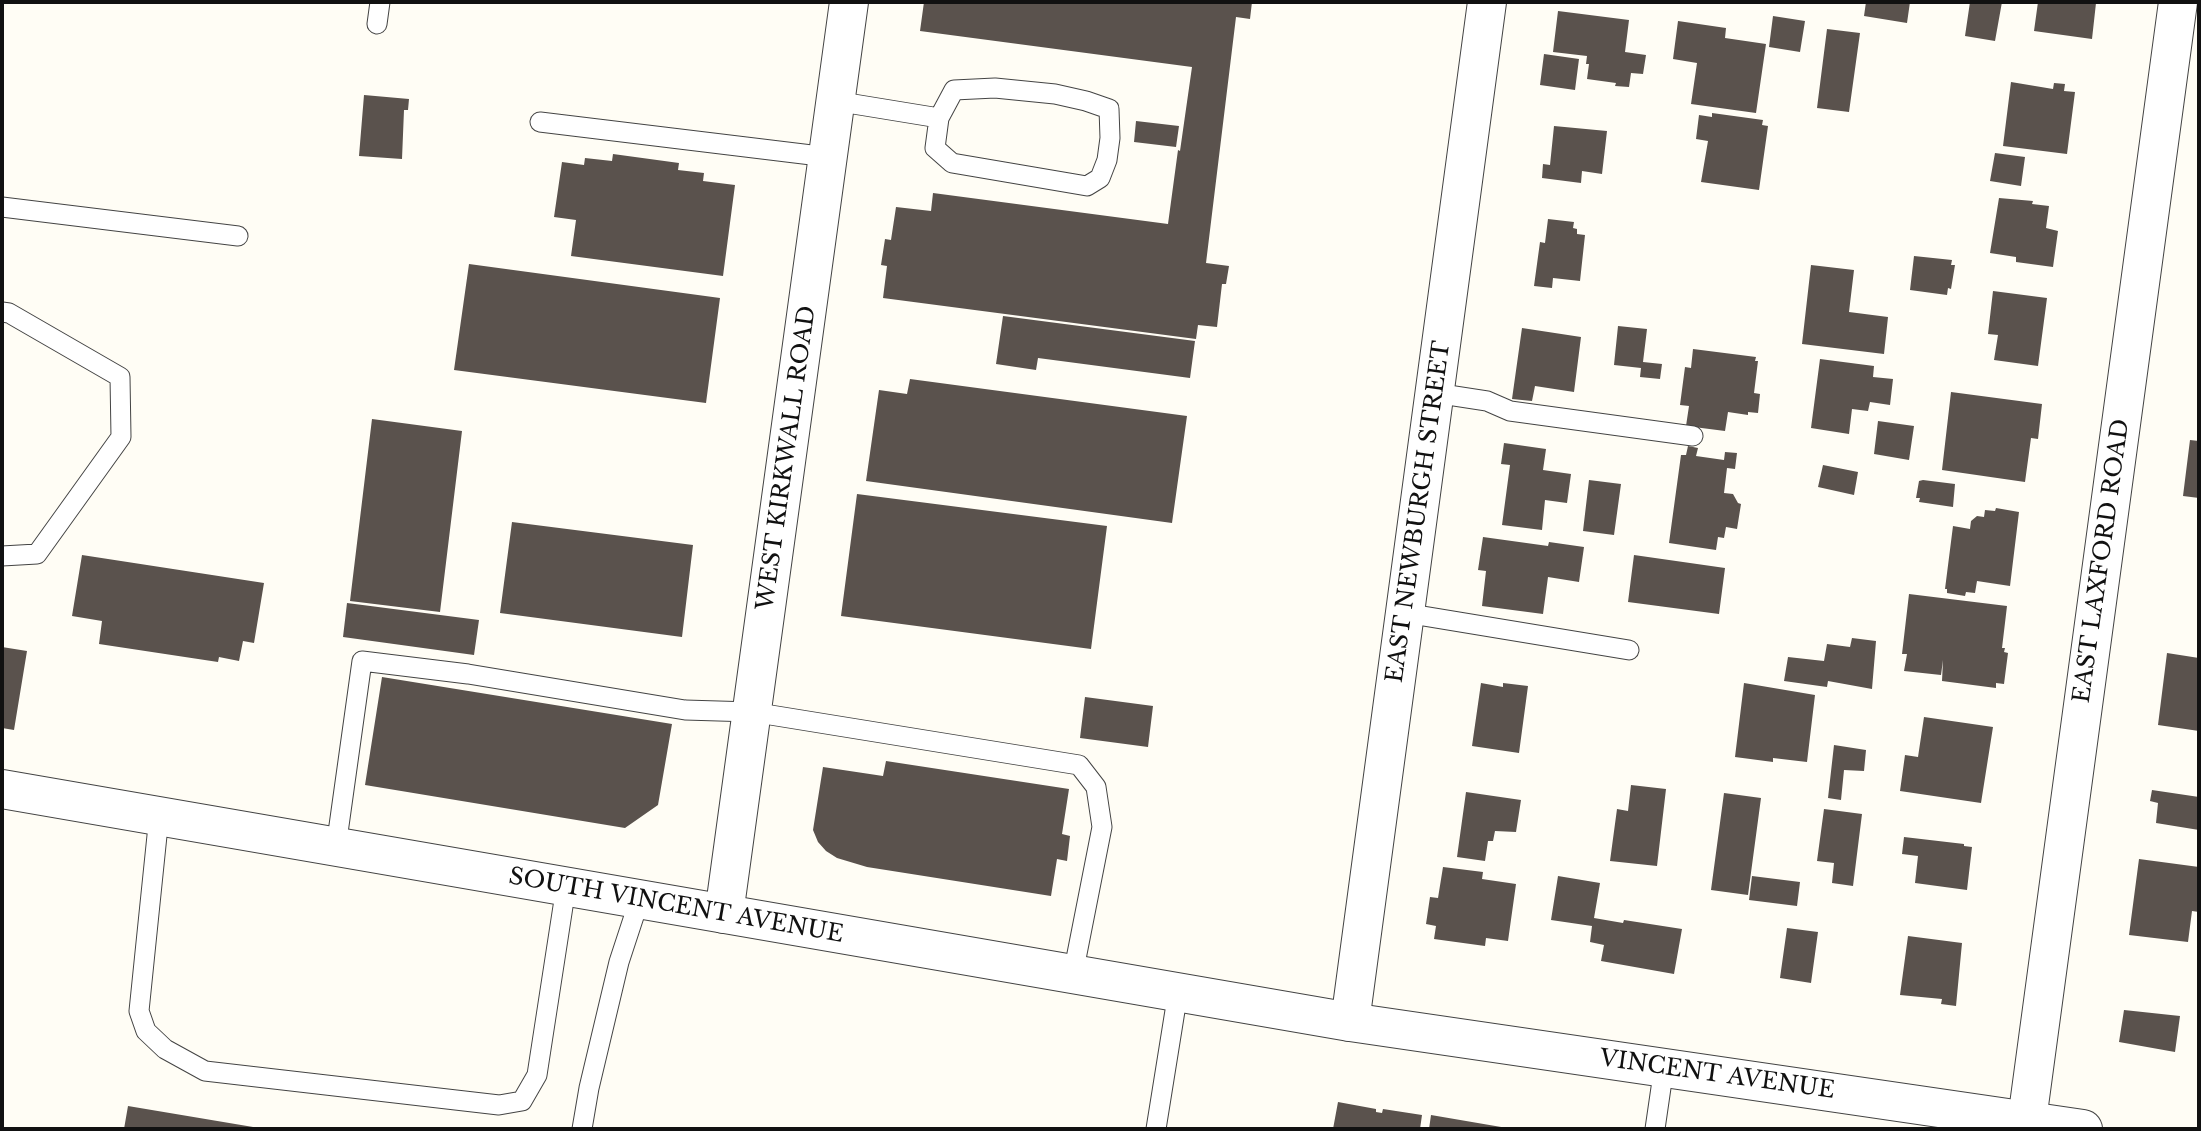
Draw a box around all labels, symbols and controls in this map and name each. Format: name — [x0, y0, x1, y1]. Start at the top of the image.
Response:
street label: WEST KIRKWALL ROAD — [752, 304, 822, 612]
street label: EAST NEWBURGH STREET — [1381, 339, 1457, 685]
street label: EAST LAXFORD ROAD — [2068, 417, 2136, 705]
street label: SOUTH VINCENT AVENUE — [506, 863, 846, 949]
street label: VINCENT AVENUE — [1598, 1045, 1836, 1105]

